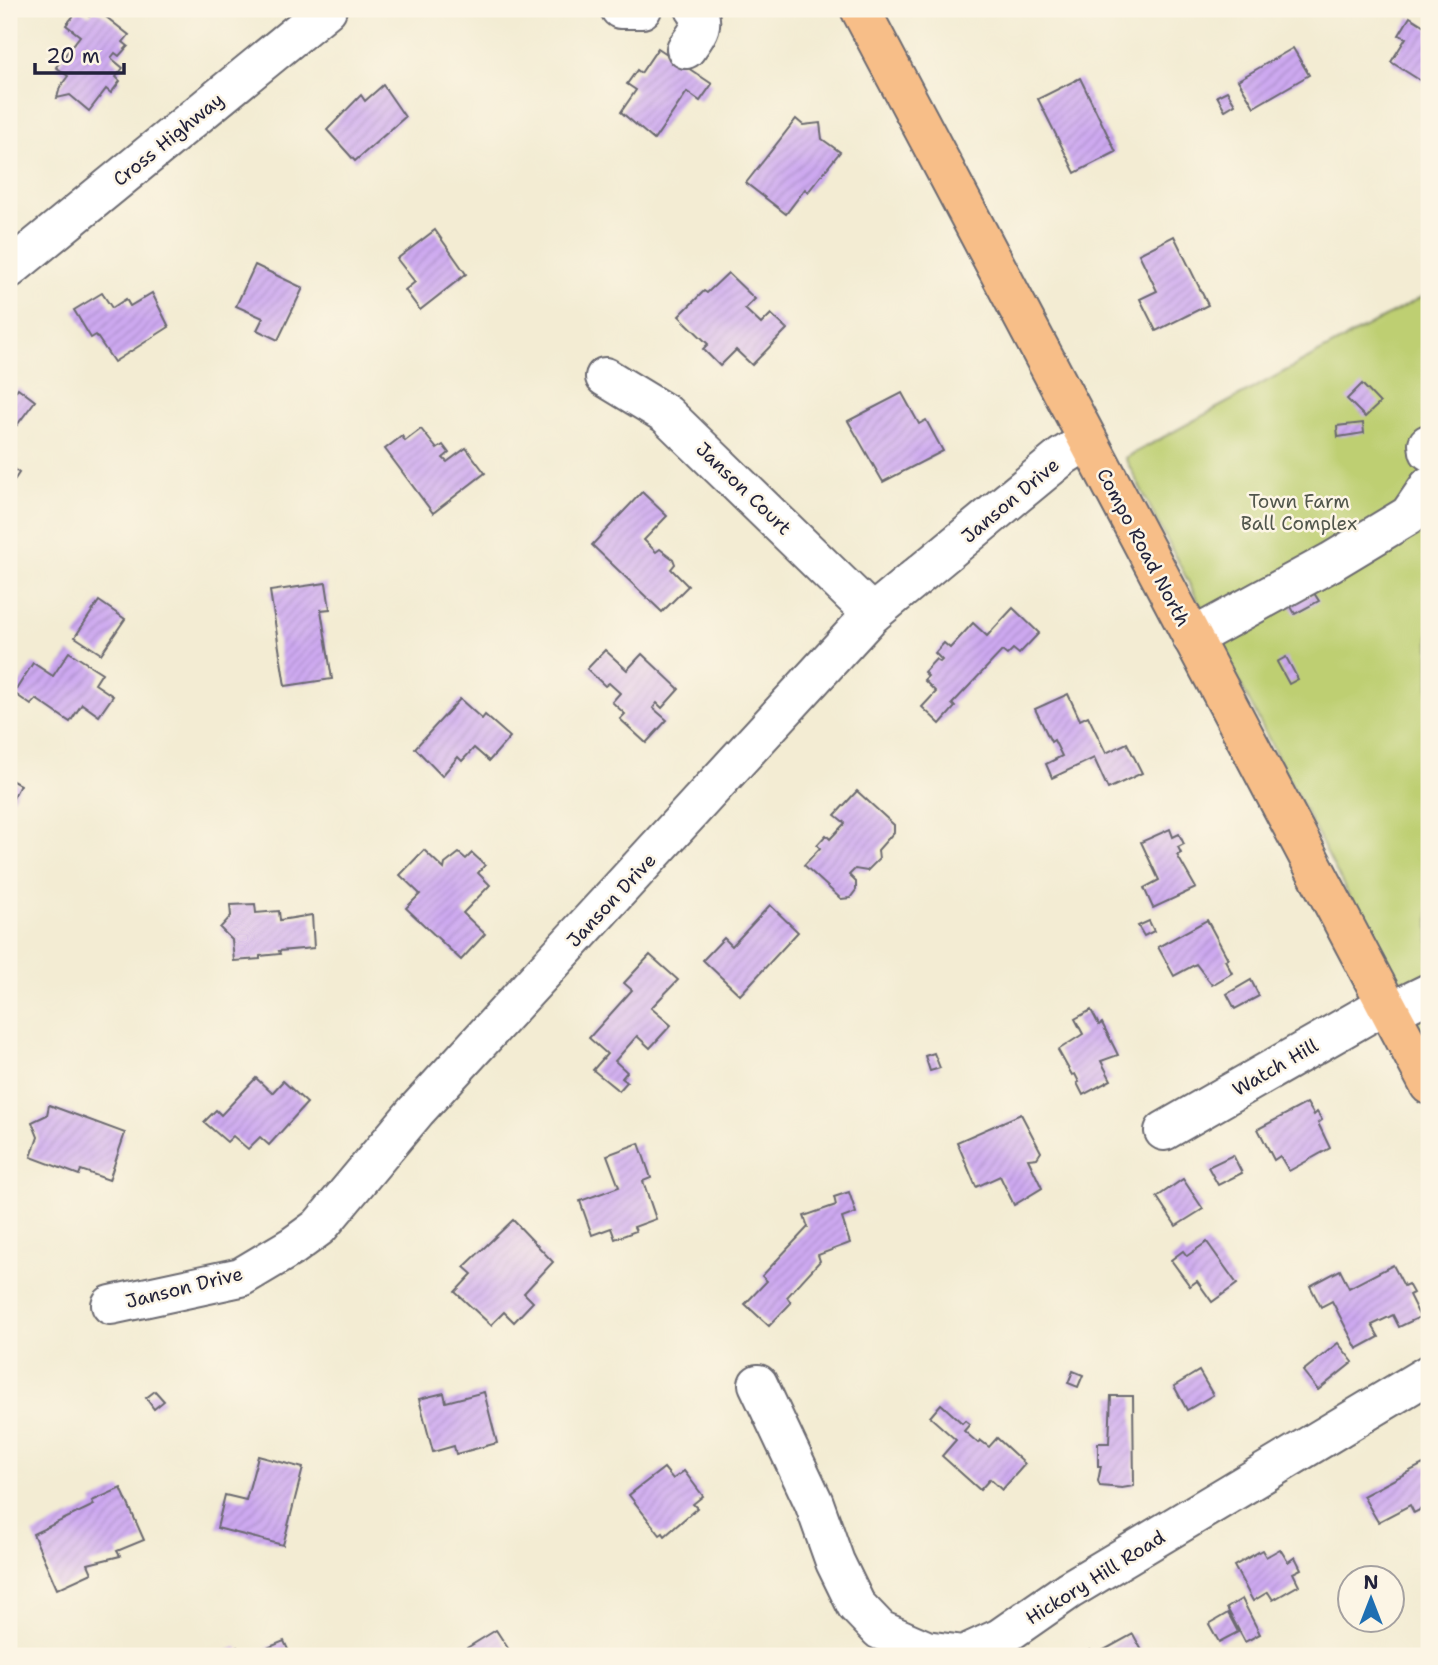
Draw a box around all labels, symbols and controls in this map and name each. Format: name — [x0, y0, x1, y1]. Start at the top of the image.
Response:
scale bar — [35, 32, 124, 76]
text: 20 m — [46, 42, 100, 70]
street label: Cross Highway — [108, 87, 229, 192]
street label: Janson Court — [691, 436, 797, 540]
street label: Janson Drive — [956, 452, 1064, 548]
street label: Compo Road North — [1091, 464, 1196, 631]
park label: Town Farm Ball Complex — [1241, 489, 1357, 536]
street label: Janson Drive — [561, 848, 661, 953]
street label: Watch Hill — [1228, 1033, 1323, 1102]
street label: Janson Drive — [123, 1261, 245, 1314]
street label: Hickory Hill Road — [1021, 1525, 1170, 1630]
north arrow — [1336, 1564, 1406, 1634]
text: N — [1363, 1570, 1379, 1595]

